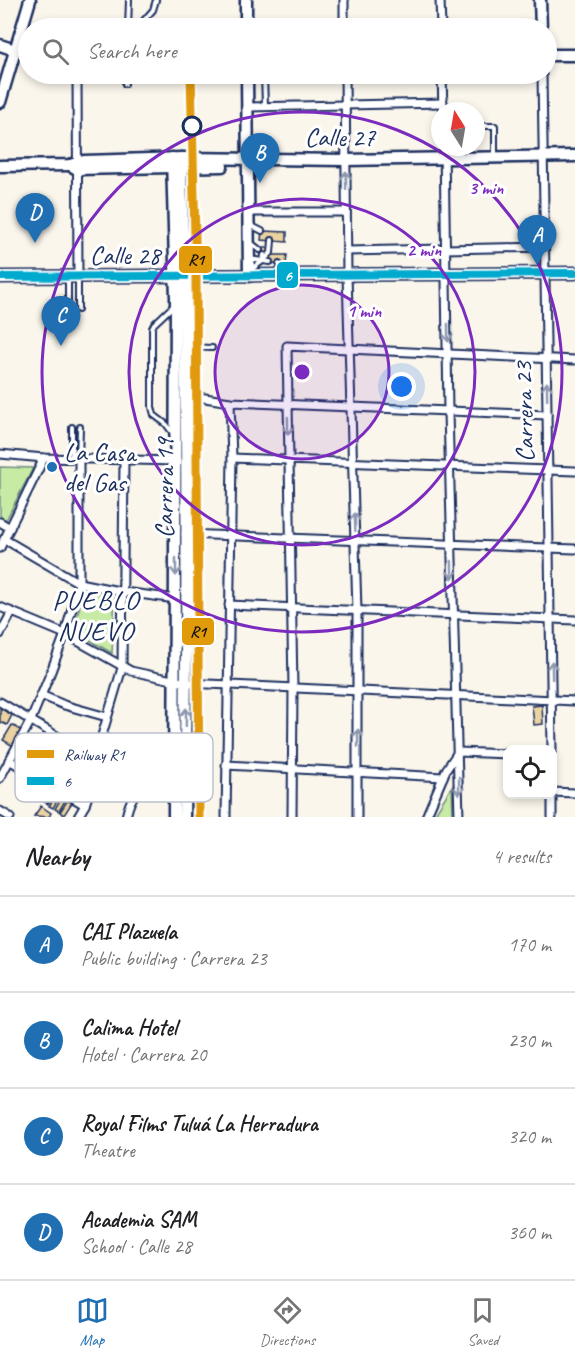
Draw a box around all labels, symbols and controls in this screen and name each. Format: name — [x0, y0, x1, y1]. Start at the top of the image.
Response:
search box — [18, 18, 557, 84]
icon: search — [39, 35, 72, 68]
text: Search here — [87, 37, 177, 65]
north arrow — [431, 102, 485, 156]
unlabelled marker — [182, 116, 202, 136]
street label: Calle 27 — [305, 121, 377, 154]
pin: B — [240, 134, 280, 183]
one-way arrow — [340, 170, 352, 190]
text: 3 min — [469, 177, 504, 199]
pin: D — [15, 194, 54, 243]
pin: A — [518, 216, 556, 265]
street label: Calle 28 — [90, 239, 163, 272]
text: 2 min — [407, 239, 442, 261]
line badge: R1 — [178, 245, 213, 274]
text: R1 — [188, 250, 206, 270]
line badge: 6 — [276, 261, 299, 289]
text: 6 — [284, 266, 293, 286]
pin: C — [42, 296, 80, 346]
text: 1 min — [347, 300, 382, 322]
one-way arrow — [442, 322, 454, 342]
street label: Carrera 23 — [507, 359, 541, 463]
centre of rings — [292, 362, 312, 382]
your location — [387, 372, 416, 401]
one-way arrow — [541, 382, 552, 402]
one-way arrow — [282, 415, 294, 435]
street label: Carrera 19 — [148, 435, 181, 538]
place label: La Casa del Gas — [64, 436, 138, 499]
marker: La Casa del Gas — [45, 460, 59, 474]
one-way arrow — [349, 512, 361, 532]
one-way arrow — [170, 556, 182, 576]
one-way arrow — [447, 559, 458, 579]
district label: PUEBLO NUEVO — [52, 583, 141, 648]
line badge: R1 — [181, 617, 215, 646]
text: R1 — [190, 622, 208, 642]
one-way arrow — [546, 661, 557, 681]
one-way arrow — [180, 707, 191, 727]
one-way arrow — [352, 728, 364, 748]
legend — [15, 733, 213, 802]
text: Railway R1 — [64, 745, 126, 765]
map controls — [503, 745, 557, 799]
button: locate — [503, 745, 557, 799]
text: 6 — [64, 772, 72, 792]
one-way arrow — [453, 775, 465, 795]
text: Nearby — [24, 840, 89, 873]
text: 4 results — [492, 844, 551, 869]
text: CAI Plazuela — [81, 918, 177, 946]
text: A — [38, 932, 49, 957]
text: 170 m — [508, 932, 551, 957]
text: Public building · Carrera 23 — [81, 946, 267, 971]
text: Calima Hotel — [81, 1014, 177, 1042]
text: B — [38, 1028, 49, 1053]
text: 230 m — [508, 1028, 551, 1053]
text: Hotel · Carrera 20 — [81, 1042, 207, 1067]
text: Royal Films Tuluá La Herradura — [81, 1110, 318, 1138]
text: C — [39, 1124, 48, 1149]
text: 320 m — [508, 1124, 551, 1149]
text: Theatre — [81, 1138, 135, 1163]
text: Academia SAM — [81, 1206, 196, 1234]
text: D — [38, 1220, 49, 1245]
text: 360 m — [508, 1220, 551, 1245]
text: School · Calle 28 — [81, 1234, 192, 1259]
tab: Map — [76, 1294, 109, 1350]
tab: Directions — [260, 1294, 315, 1350]
tab: Saved — [466, 1294, 499, 1350]

